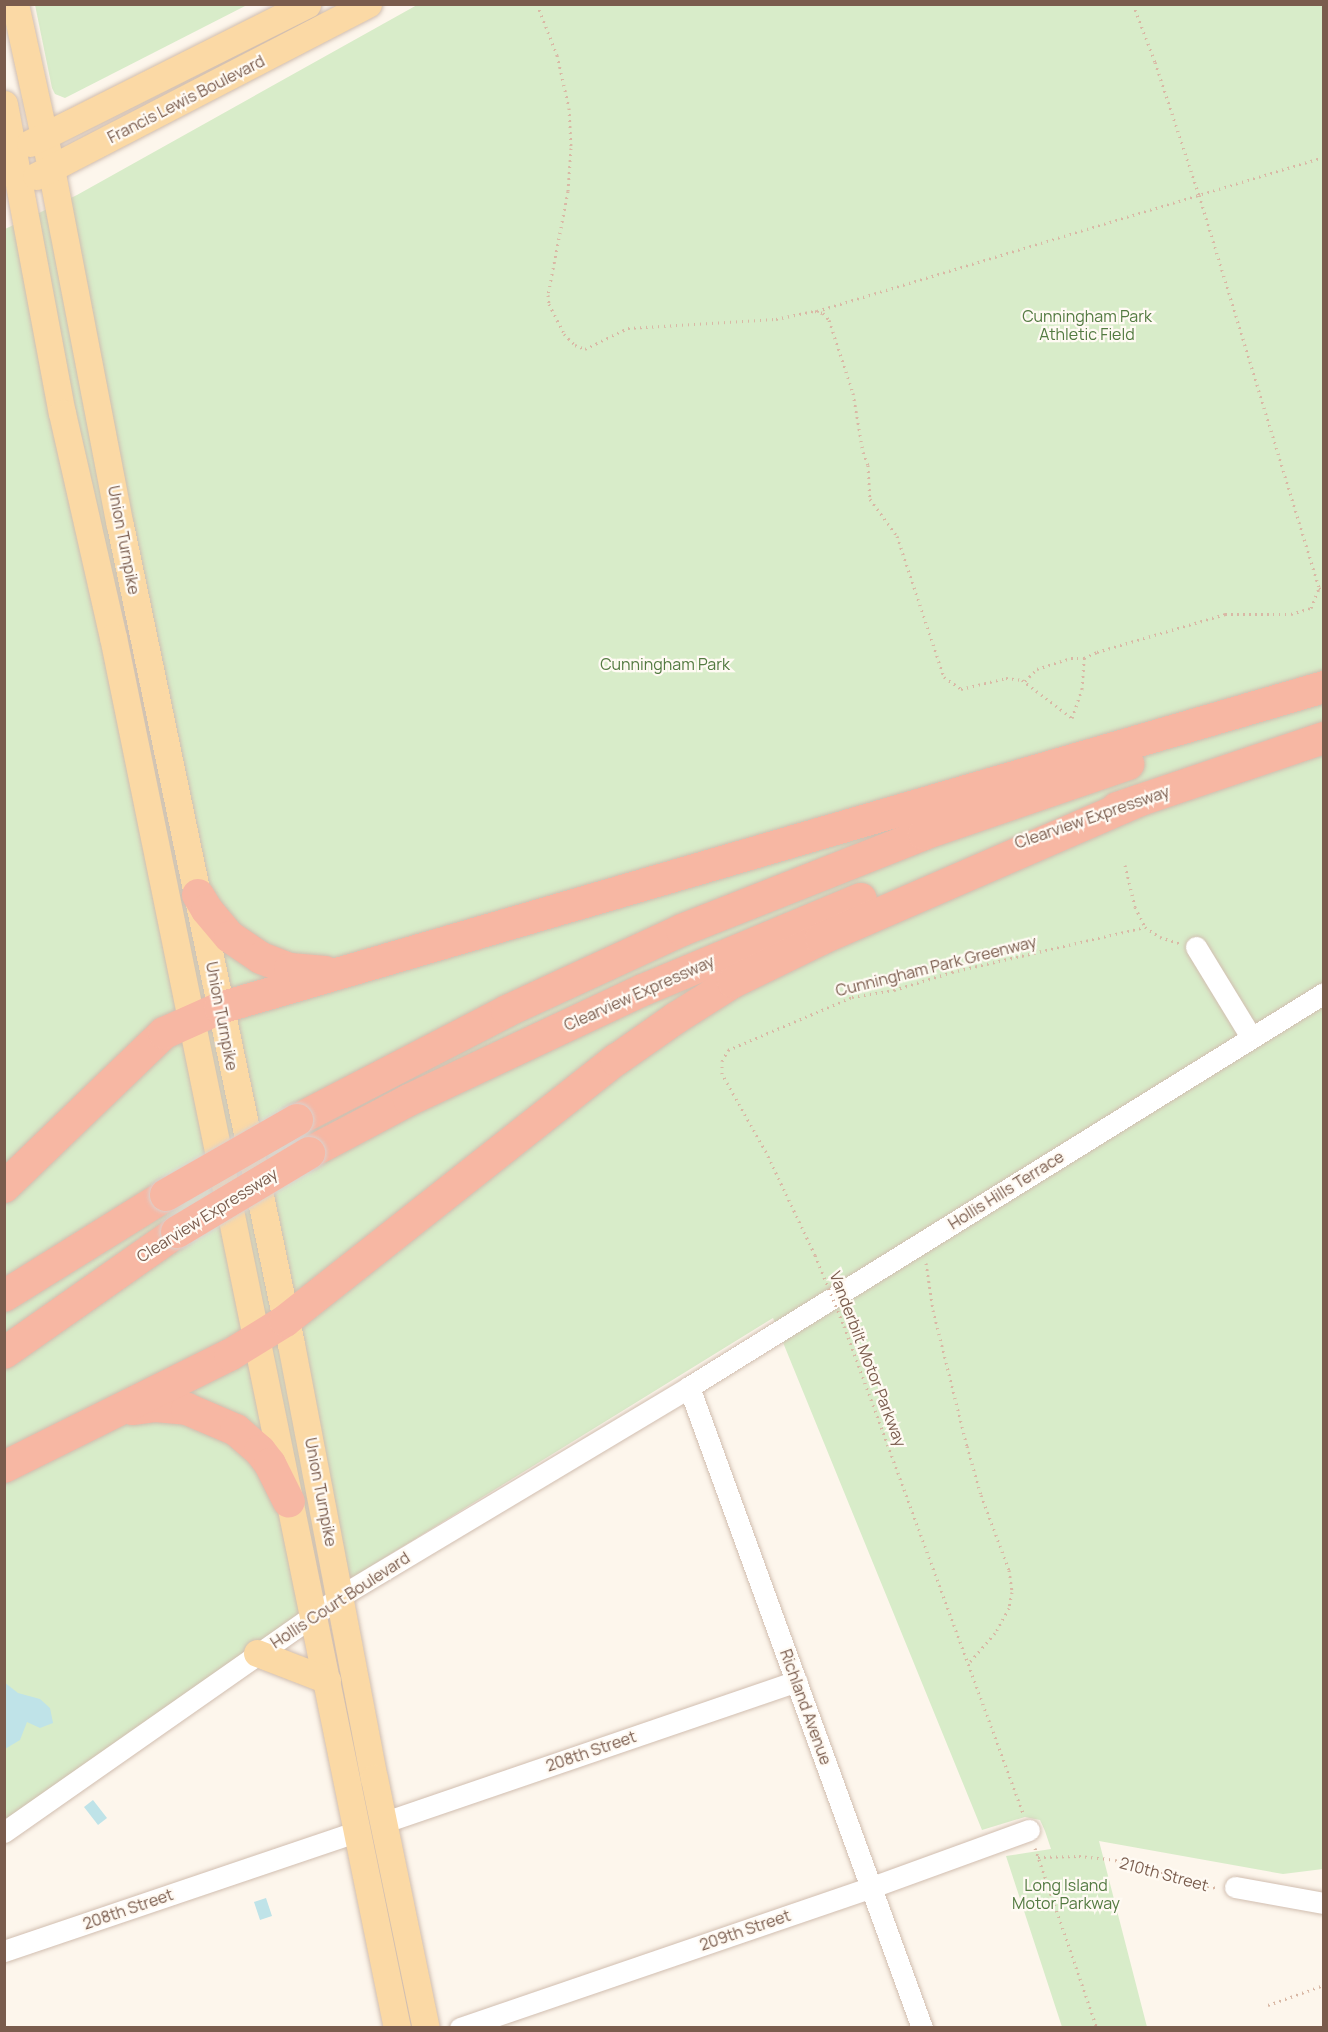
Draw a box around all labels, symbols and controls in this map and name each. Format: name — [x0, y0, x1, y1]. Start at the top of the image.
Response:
street label: Francis Lewis Boulevard — [104, 51, 268, 147]
park label: Cunningham Park Athletic Field — [1022, 306, 1152, 344]
street label: Union Turnpike — [104, 484, 144, 596]
park label: Cunningham Park — [600, 654, 730, 674]
street label: Clearview Expressway — [1012, 781, 1172, 853]
street label: Cunningham Park Greenway — [834, 932, 1038, 1000]
street label: Clearview Expressway — [561, 951, 717, 1035]
street label: Union Turnpike — [202, 960, 242, 1072]
street label: Hollis Hills Terrace — [945, 1147, 1067, 1233]
street label: Clearview Expressway — [133, 1164, 281, 1266]
street label: Vanderbilt Motor Parkway — [826, 1269, 910, 1449]
street label: Union Turnpike — [301, 1436, 341, 1548]
street label: Hollis Court Boulevard — [267, 1548, 413, 1652]
street label: Richland Avenue — [776, 1647, 836, 1767]
street label: 208th Street — [543, 1727, 639, 1775]
street label: 210th Street — [1117, 1853, 1211, 1895]
park label: Long Island Motor Parkway — [1012, 1875, 1120, 1913]
street label: 208th Street — [80, 1885, 176, 1933]
street label: 209th Street — [697, 1905, 793, 1955]

